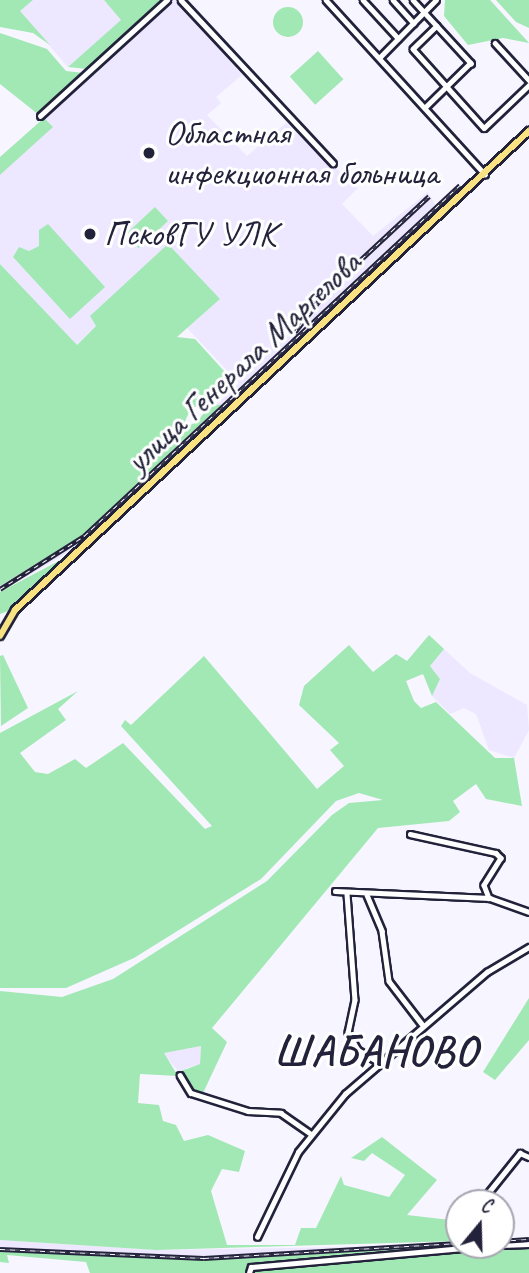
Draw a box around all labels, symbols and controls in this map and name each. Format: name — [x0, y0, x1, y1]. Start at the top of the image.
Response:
place label: Областная инфекционная больница — [165, 112, 438, 194]
marker: Областная инфекционная больница — [139, 143, 159, 163]
place label: ПсковГУ УЛК — [104, 213, 274, 255]
marker: ПсковГУ УЛК — [82, 226, 98, 242]
street label: улица Генерала Маргелова — [115, 241, 371, 483]
district label: ШАБАНОВО — [269, 1027, 483, 1077]
north arrow — [445, 1189, 515, 1259]
text: С — [478, 1193, 495, 1219]

